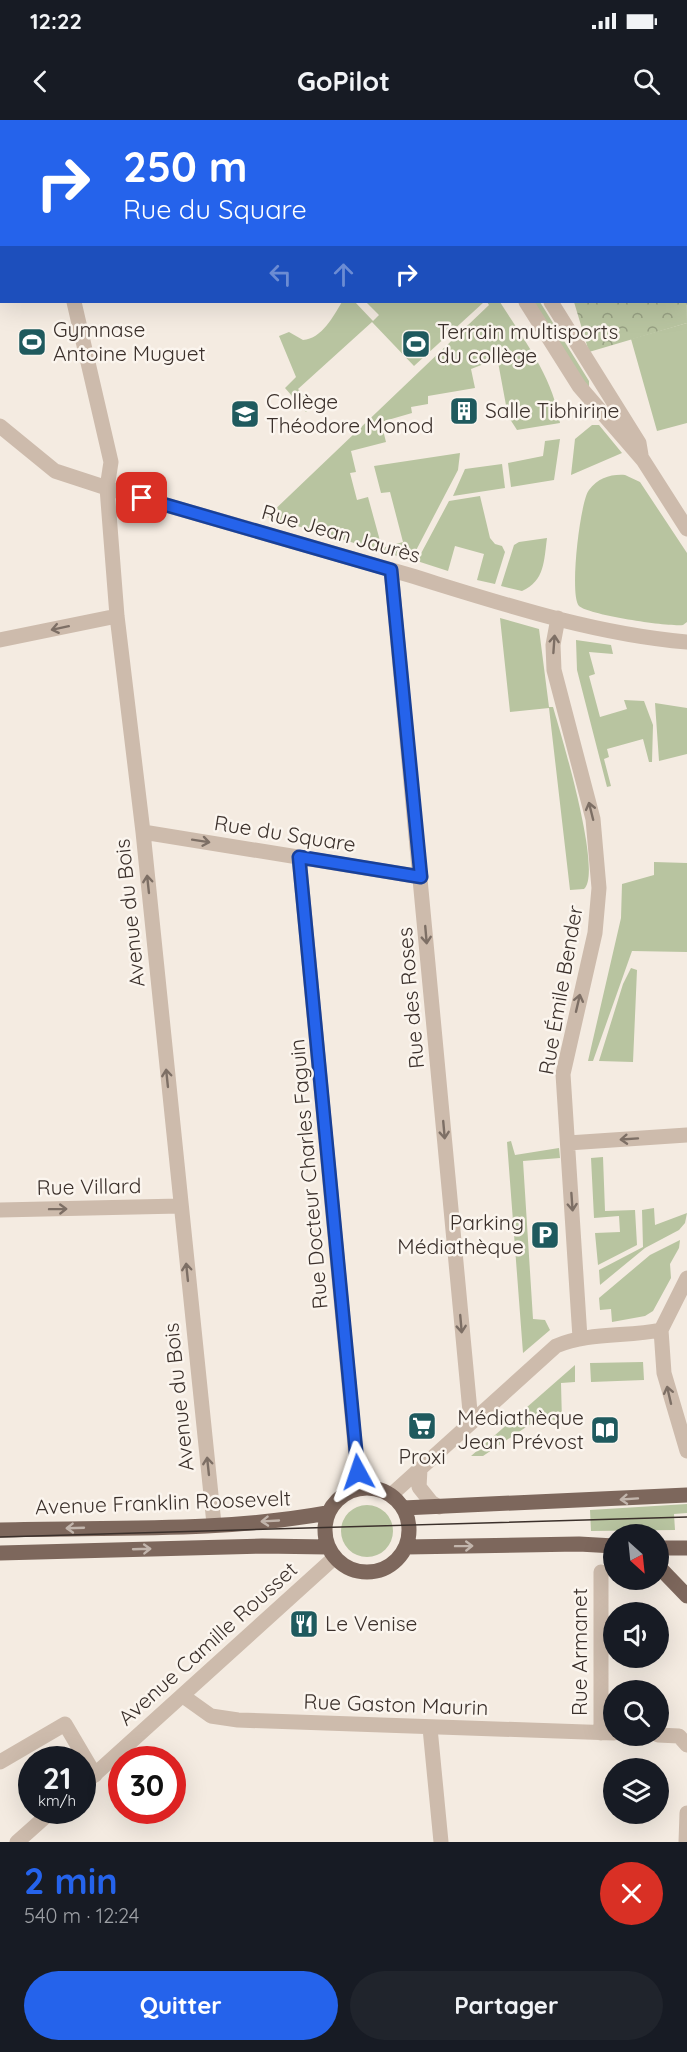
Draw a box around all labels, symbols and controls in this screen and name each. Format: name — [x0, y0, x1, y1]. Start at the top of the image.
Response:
text: 12:22 — [30, 7, 82, 35]
text: GoPilot — [297, 64, 390, 98]
icon: back — [24, 65, 57, 98]
icon: search — [630, 65, 663, 98]
text: 250 m — [123, 140, 247, 193]
icon: right — [24, 144, 102, 222]
text: Rue du Square — [123, 192, 307, 226]
icon: left — [264, 258, 297, 291]
icon: ahead — [327, 258, 360, 291]
icon: right — [390, 258, 423, 291]
place label: Gymnase Antoine Muguet — [53, 316, 206, 366]
place label: Terrain multisports du collège — [437, 318, 618, 368]
sports icon: Gymnase Antoine Muguet — [16, 326, 48, 358]
sports icon: Terrain multisports du collège — [400, 328, 432, 360]
place label: Collège Théodore Monod — [266, 388, 433, 438]
building icon: Salle Tibhirine — [448, 395, 480, 427]
place label: Salle Tibhirine — [485, 397, 619, 423]
school or university icon: Collège Théodore Monod — [229, 398, 261, 430]
pin — [116, 472, 167, 523]
icon: arrive — [125, 481, 158, 514]
street label: Rue Jean Jaurès — [259, 498, 424, 568]
one-way arrow — [50, 623, 70, 634]
one-way arrow — [549, 634, 560, 654]
one-way arrow — [584, 801, 596, 820]
street label: Rue du Square — [213, 809, 358, 857]
one-way arrow — [191, 836, 210, 847]
street label: Avenue du Bois — [108, 838, 150, 989]
one-way arrow — [142, 875, 153, 894]
street label: Rue Émile Bender — [532, 903, 588, 1077]
one-way arrow — [421, 925, 432, 945]
street label: Rue des Roses — [391, 926, 429, 1070]
one-way arrow — [573, 994, 585, 1013]
street label: Rue Docteur Charles Faguin — [283, 1038, 333, 1310]
one-way arrow — [161, 1069, 172, 1089]
one-way arrow — [439, 1119, 450, 1139]
one-way arrow — [619, 1134, 639, 1145]
street label: Rue Villard — [36, 1172, 142, 1200]
one-way arrow — [567, 1191, 578, 1211]
one-way arrow — [48, 1203, 68, 1215]
place label: Parking Médiathèque — [397, 1209, 524, 1259]
parking icon: Parking Médiathèque — [529, 1219, 561, 1251]
one-way arrow — [181, 1263, 192, 1283]
one-way arrow — [456, 1313, 467, 1333]
street label: Avenue du Bois — [157, 1322, 199, 1473]
one-way arrow — [663, 1386, 675, 1405]
place label: Médiathèque Jean Prévost — [457, 1404, 584, 1454]
supermarket icon: Proxi — [406, 1410, 438, 1442]
library icon: Médiathèque Jean Prévost — [589, 1414, 621, 1446]
position arrow — [326, 1440, 390, 1504]
place label: Proxi — [398, 1443, 446, 1469]
one-way arrow — [202, 1457, 213, 1476]
street label: Avenue Franklin Roosevelt — [35, 1485, 291, 1519]
one-way arrow — [619, 1493, 639, 1504]
one-way arrow — [260, 1516, 280, 1527]
one-way arrow — [65, 1522, 85, 1534]
north arrow — [603, 1524, 669, 1590]
map controls — [603, 1524, 669, 1824]
one-way arrow — [454, 1540, 474, 1552]
one-way arrow — [132, 1543, 152, 1555]
street label: Avenue Camille Rousset — [112, 1556, 302, 1731]
street label: Rue Armanet — [566, 1588, 592, 1716]
button: sound — [603, 1602, 669, 1668]
restaurant icon: Le Venise — [288, 1608, 320, 1640]
place label: Le Venise — [325, 1610, 417, 1636]
button: search — [603, 1680, 669, 1746]
street label: Rue Gaston Maurin — [303, 1688, 489, 1720]
speed limit sign: 30 — [108, 1746, 186, 1824]
button: layers — [603, 1758, 669, 1824]
text: 21 — [43, 1759, 71, 1797]
text: km/h — [38, 1791, 76, 1810]
text: 2 min — [24, 1858, 118, 1903]
button: close — [600, 1862, 663, 1925]
text: 540 m · 12:24 — [24, 1903, 139, 1928]
button: Quitter — [24, 1971, 338, 2040]
button: Partager — [350, 1971, 663, 2040]

